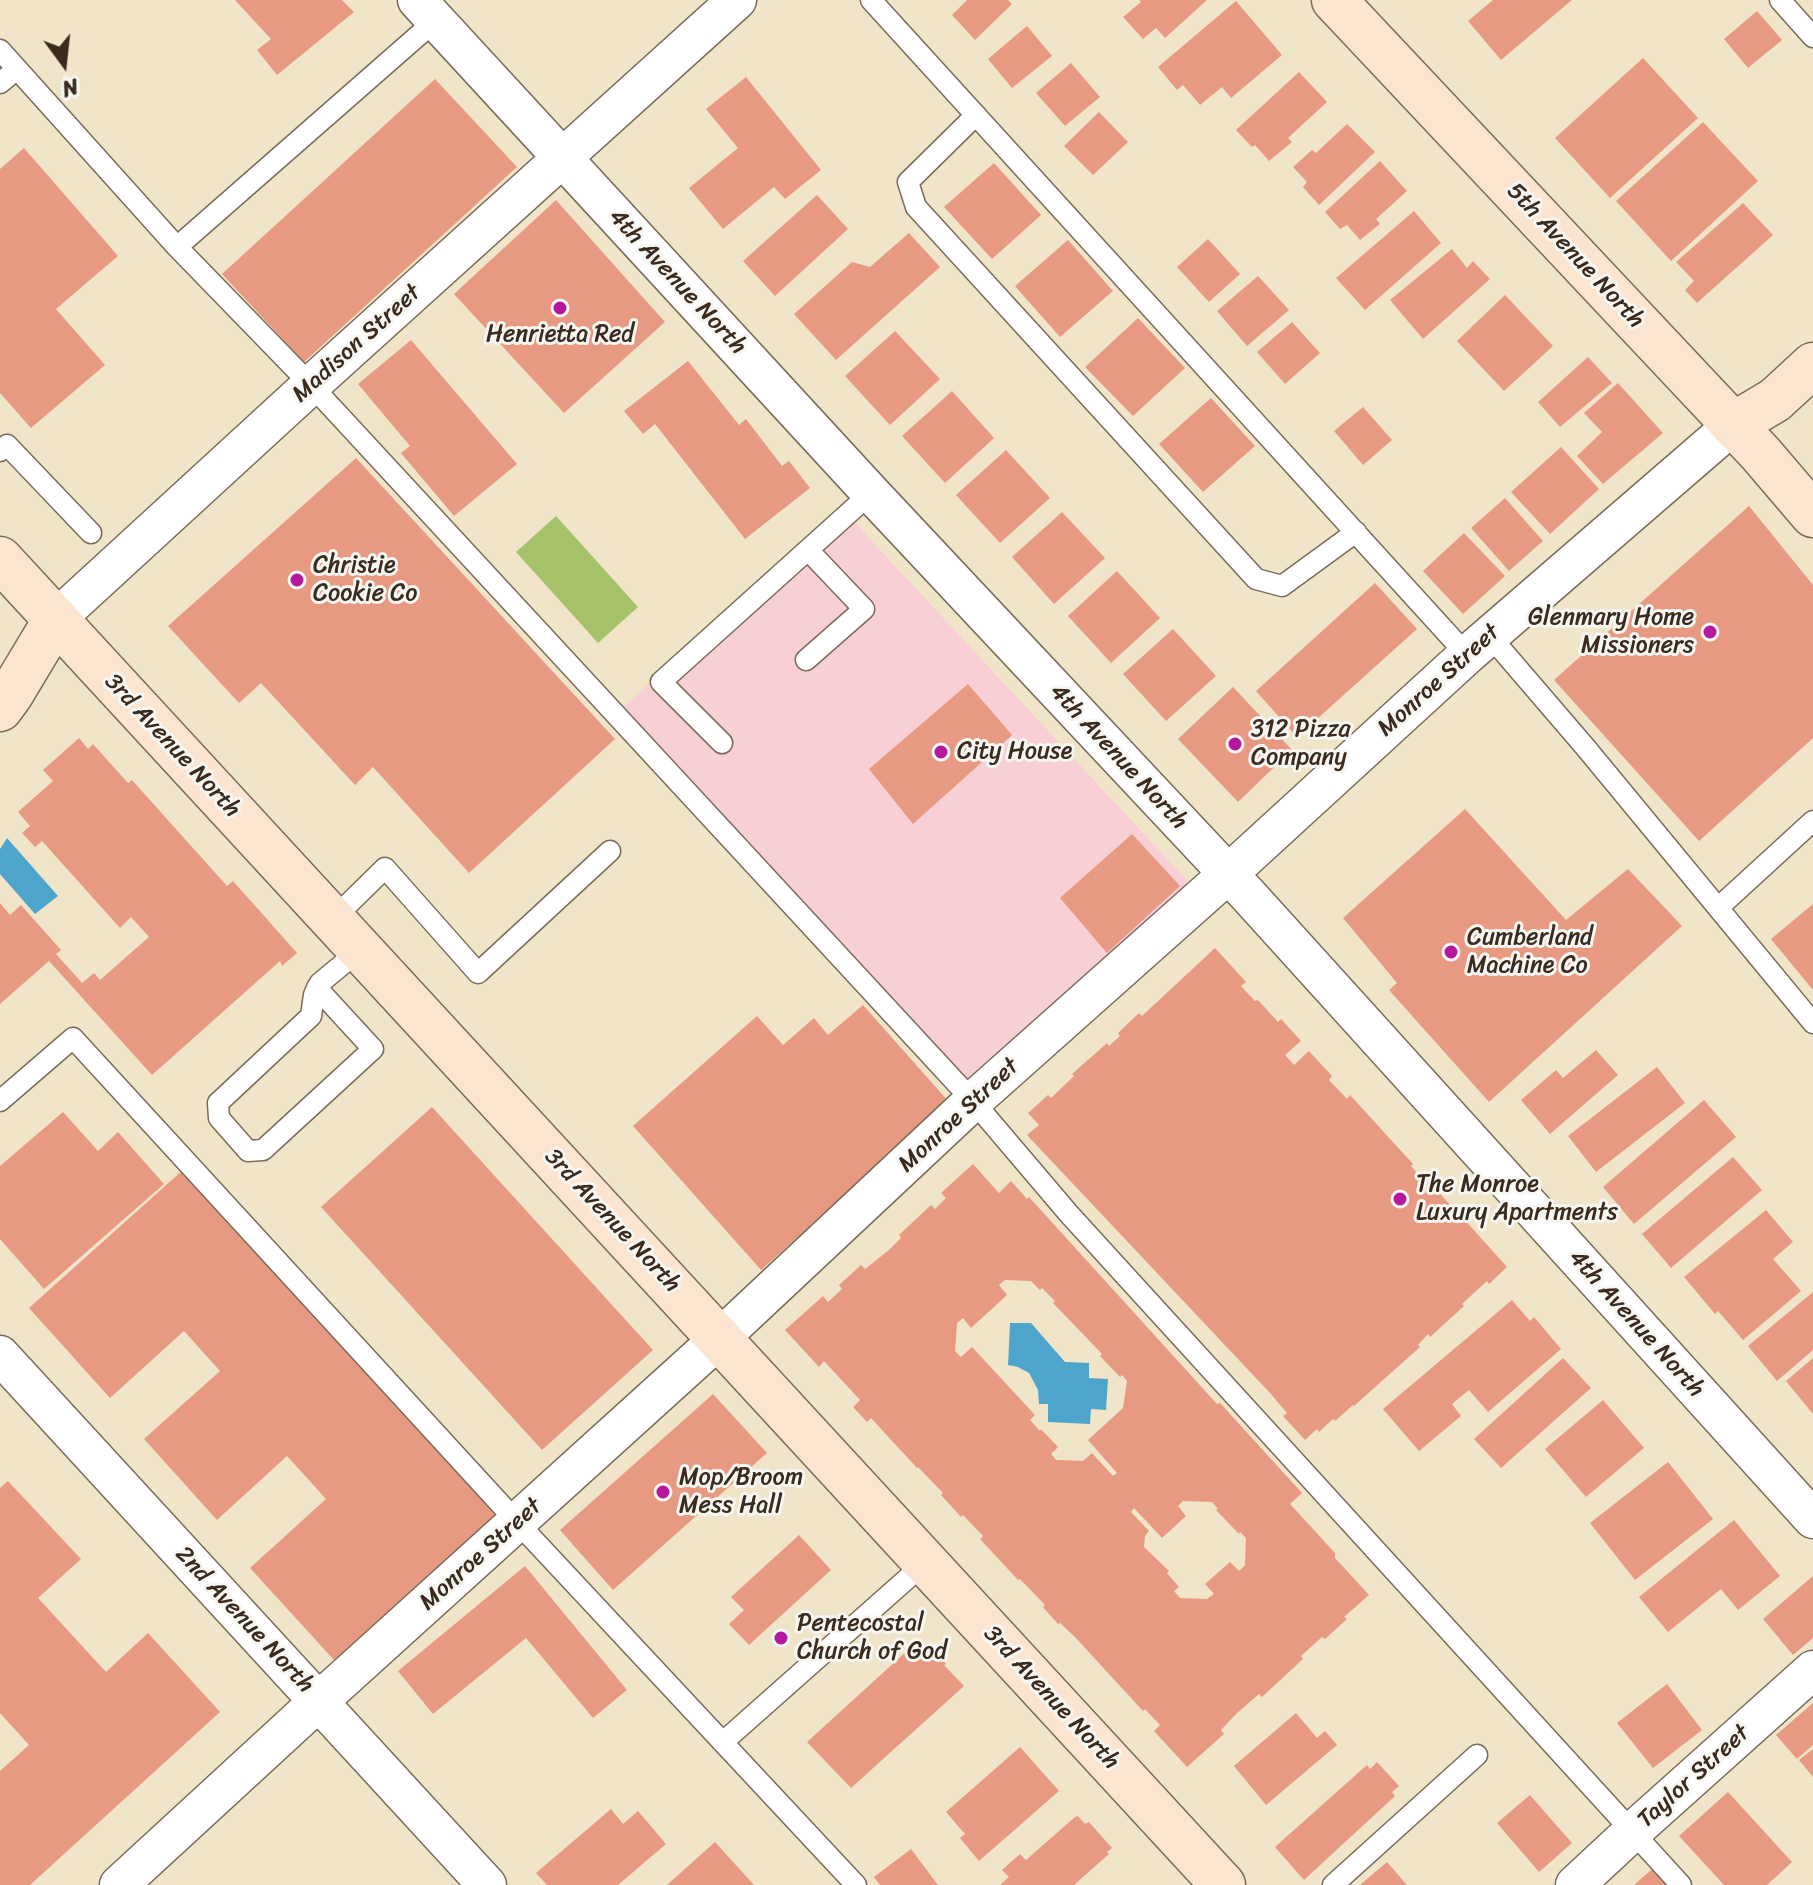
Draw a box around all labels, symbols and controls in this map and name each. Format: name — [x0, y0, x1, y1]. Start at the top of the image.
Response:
north arrow — [24, 24, 104, 104]
text: N — [58, 67, 83, 108]
street label: 5th Avenue North — [1500, 177, 1650, 335]
street label: 4th Avenue North — [602, 203, 752, 361]
street label: Madison Street — [287, 279, 427, 409]
marker: Henrietta Red — [551, 299, 569, 317]
place label: Henrietta Red — [486, 321, 634, 349]
place label: Christie Cookie Co — [313, 552, 417, 608]
marker: Christie Cookie Co — [288, 571, 306, 589]
place label: Glenmary Home Missioners — [1528, 604, 1694, 660]
street label: Monroe Street — [1372, 619, 1506, 743]
marker: Glenmary Home Missioners — [1701, 623, 1719, 641]
street label: 3rd Avenue North — [98, 668, 246, 824]
street label: 4th Avenue North — [1043, 678, 1193, 836]
place label: 312 Pizza Company — [1251, 716, 1351, 772]
marker: 312 Pizza Company — [1226, 735, 1244, 753]
place label: City House — [957, 738, 1072, 766]
marker: City House — [932, 743, 950, 761]
place label: Cumberland Machine Co — [1467, 924, 1593, 980]
marker: Cumberland Machine Co — [1442, 943, 1460, 961]
street label: Monroe Street — [893, 1053, 1025, 1179]
street label: 3rd Avenue North — [538, 1143, 686, 1299]
place label: The Monroe Luxury Apartments — [1416, 1171, 1618, 1227]
marker: The Monroe Luxury Apartments — [1391, 1190, 1409, 1208]
street label: 4th Avenue North — [1562, 1244, 1710, 1404]
place label: Mop/Broom Mess Hall — [679, 1464, 803, 1520]
marker: Mop/Broom Mess Hall — [654, 1483, 672, 1501]
street label: Monroe Street — [414, 1493, 548, 1617]
street label: 2nd Avenue North — [169, 1541, 319, 1699]
place label: Pentecostal Church of God — [797, 1610, 947, 1666]
street label: 3rd Avenue North — [977, 1620, 1125, 1776]
marker: Pentecostal Church of God — [772, 1629, 790, 1647]
street label: Taylor Street — [1632, 1719, 1756, 1835]

